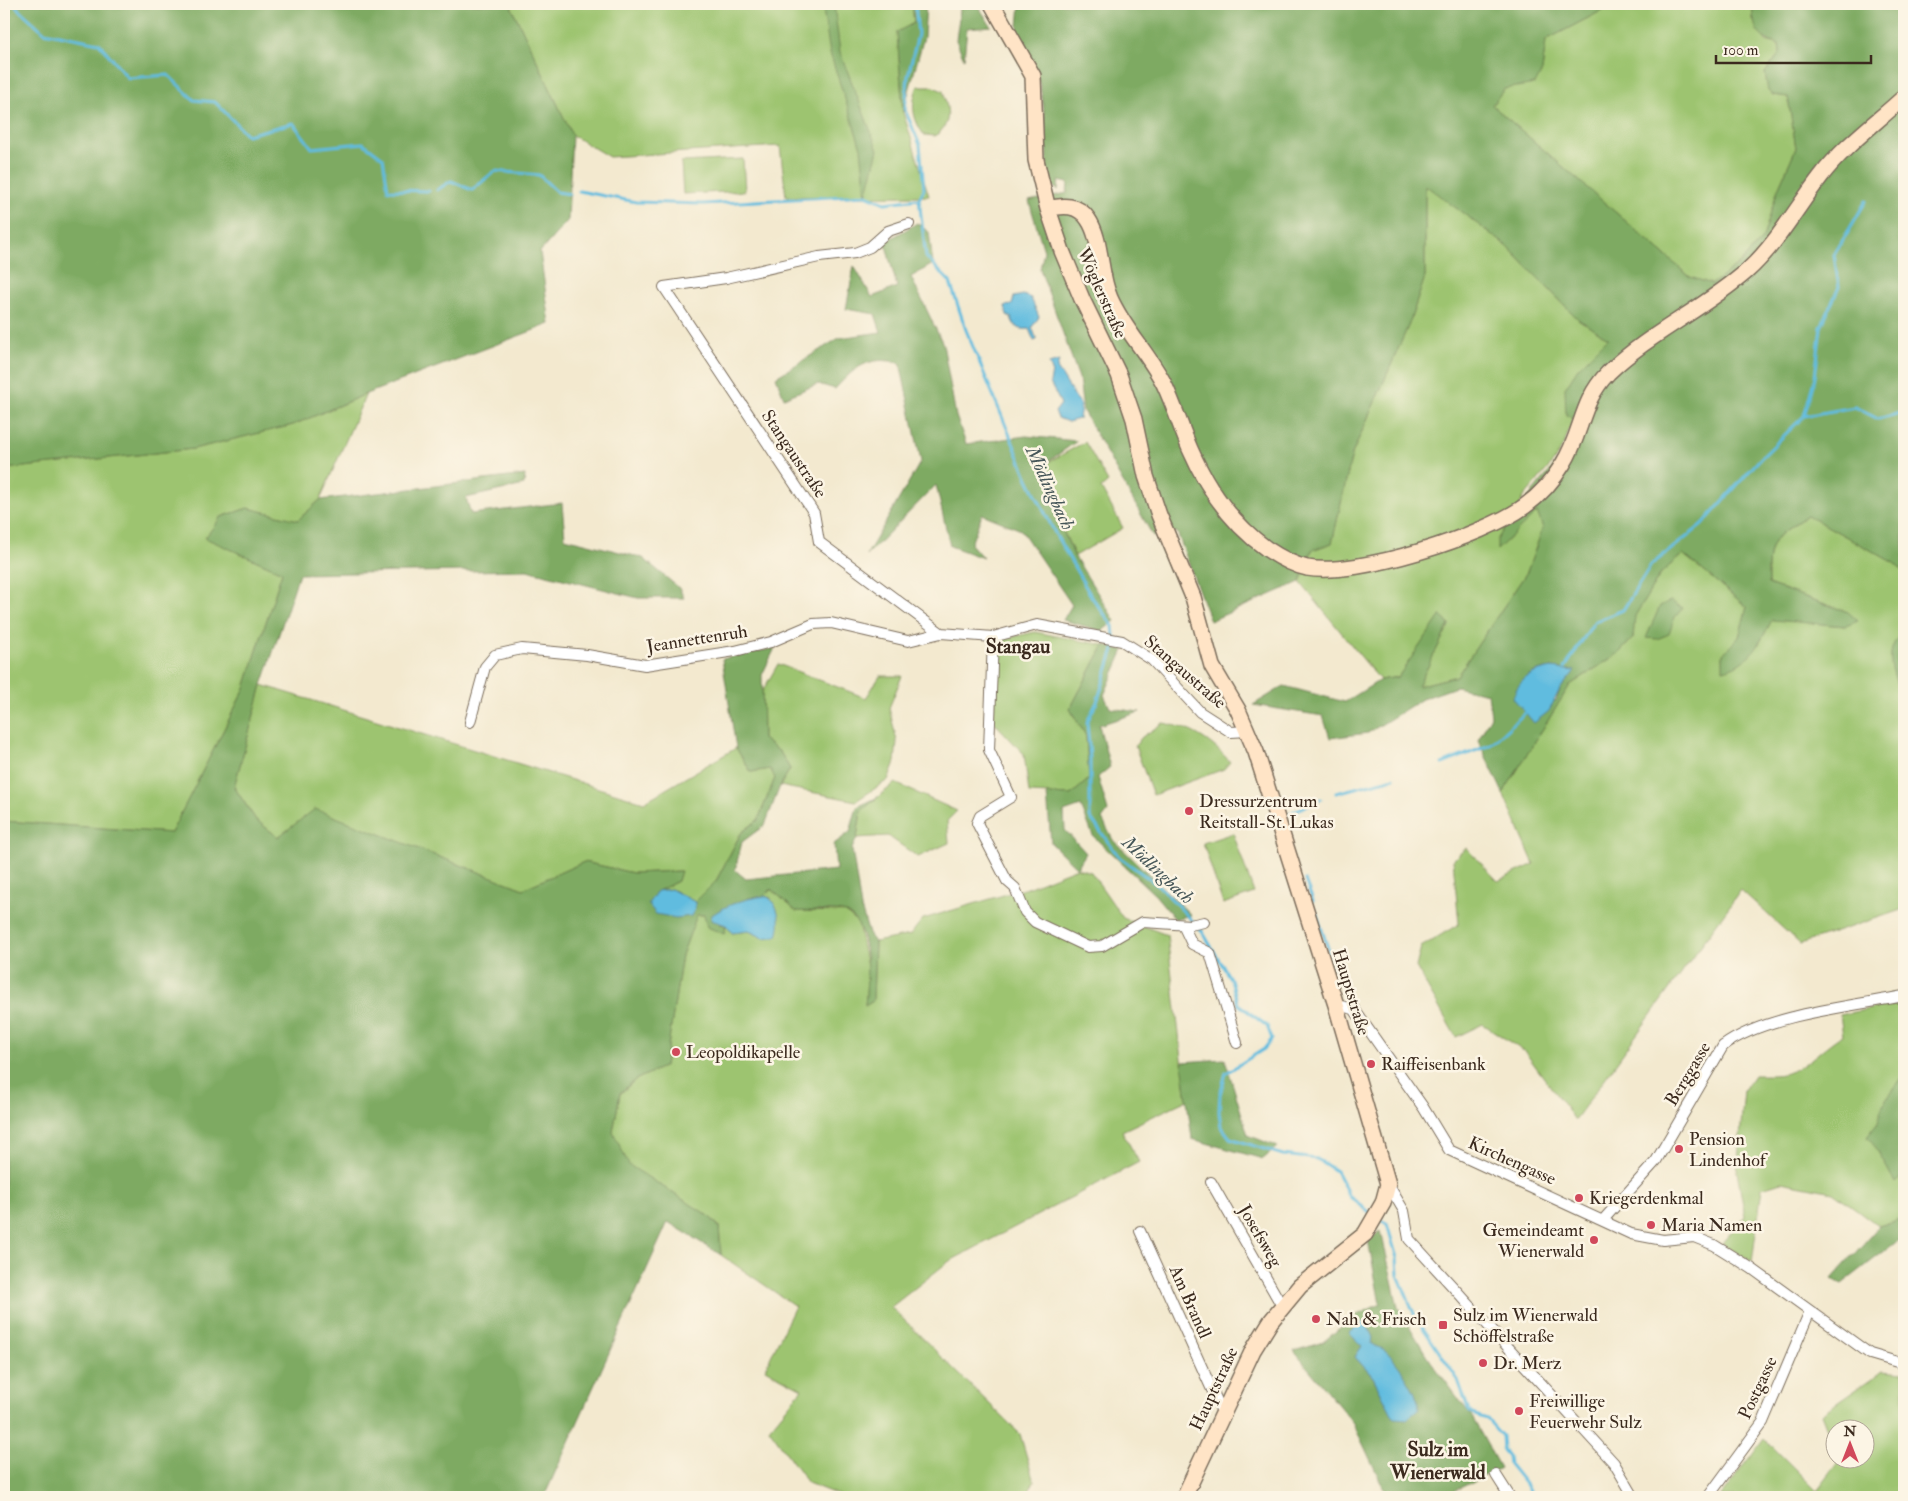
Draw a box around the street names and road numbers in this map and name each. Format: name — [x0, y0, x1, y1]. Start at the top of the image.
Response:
street label: Wöglerstraße — [1071, 243, 1132, 342]
street label: Stangaustraße — [756, 406, 832, 503]
street label: Jeannettenruh — [644, 620, 750, 658]
street label: Stangaustraße — [1139, 630, 1231, 714]
street label: Hauptstraße — [1327, 946, 1375, 1039]
street label: Berggasse — [1660, 1037, 1716, 1110]
street label: Kirchengasse — [1465, 1131, 1560, 1191]
street label: Josefsweg — [1232, 1200, 1288, 1272]
street label: Am Brandl — [1163, 1261, 1216, 1343]
street label: Hauptstraße — [1185, 1343, 1244, 1435]
street label: Postgasse — [1733, 1352, 1783, 1423]

